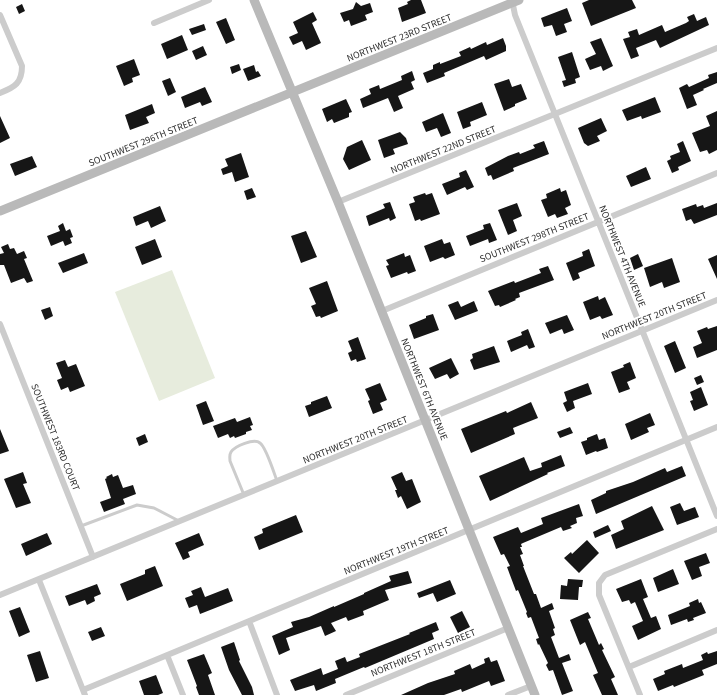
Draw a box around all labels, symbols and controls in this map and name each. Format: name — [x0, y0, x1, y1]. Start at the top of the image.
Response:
street label: NORTHWEST 23RD STREET — [345, 10, 455, 65]
street label: SOUTHWEST 296TH STREET — [87, 113, 201, 170]
street label: NORTHWEST 22ND STREET — [388, 122, 499, 178]
street label: NORTHWEST 4TH AVENUE — [595, 203, 649, 309]
street label: SOUTHWEST 298TH STREET — [478, 209, 592, 266]
street label: NORTHWEST 20TH STREET — [600, 288, 710, 343]
street label: NORTHWEST 6TH AVENUE — [397, 336, 451, 442]
street label: SOUTHWEST 183RD COURT — [27, 382, 83, 493]
street label: NORTHWEST 20TH STREET — [301, 412, 411, 467]
street label: NORTHWEST 19TH STREET — [342, 523, 452, 578]
street label: NORTHWEST 18TH STREET — [369, 625, 479, 680]

